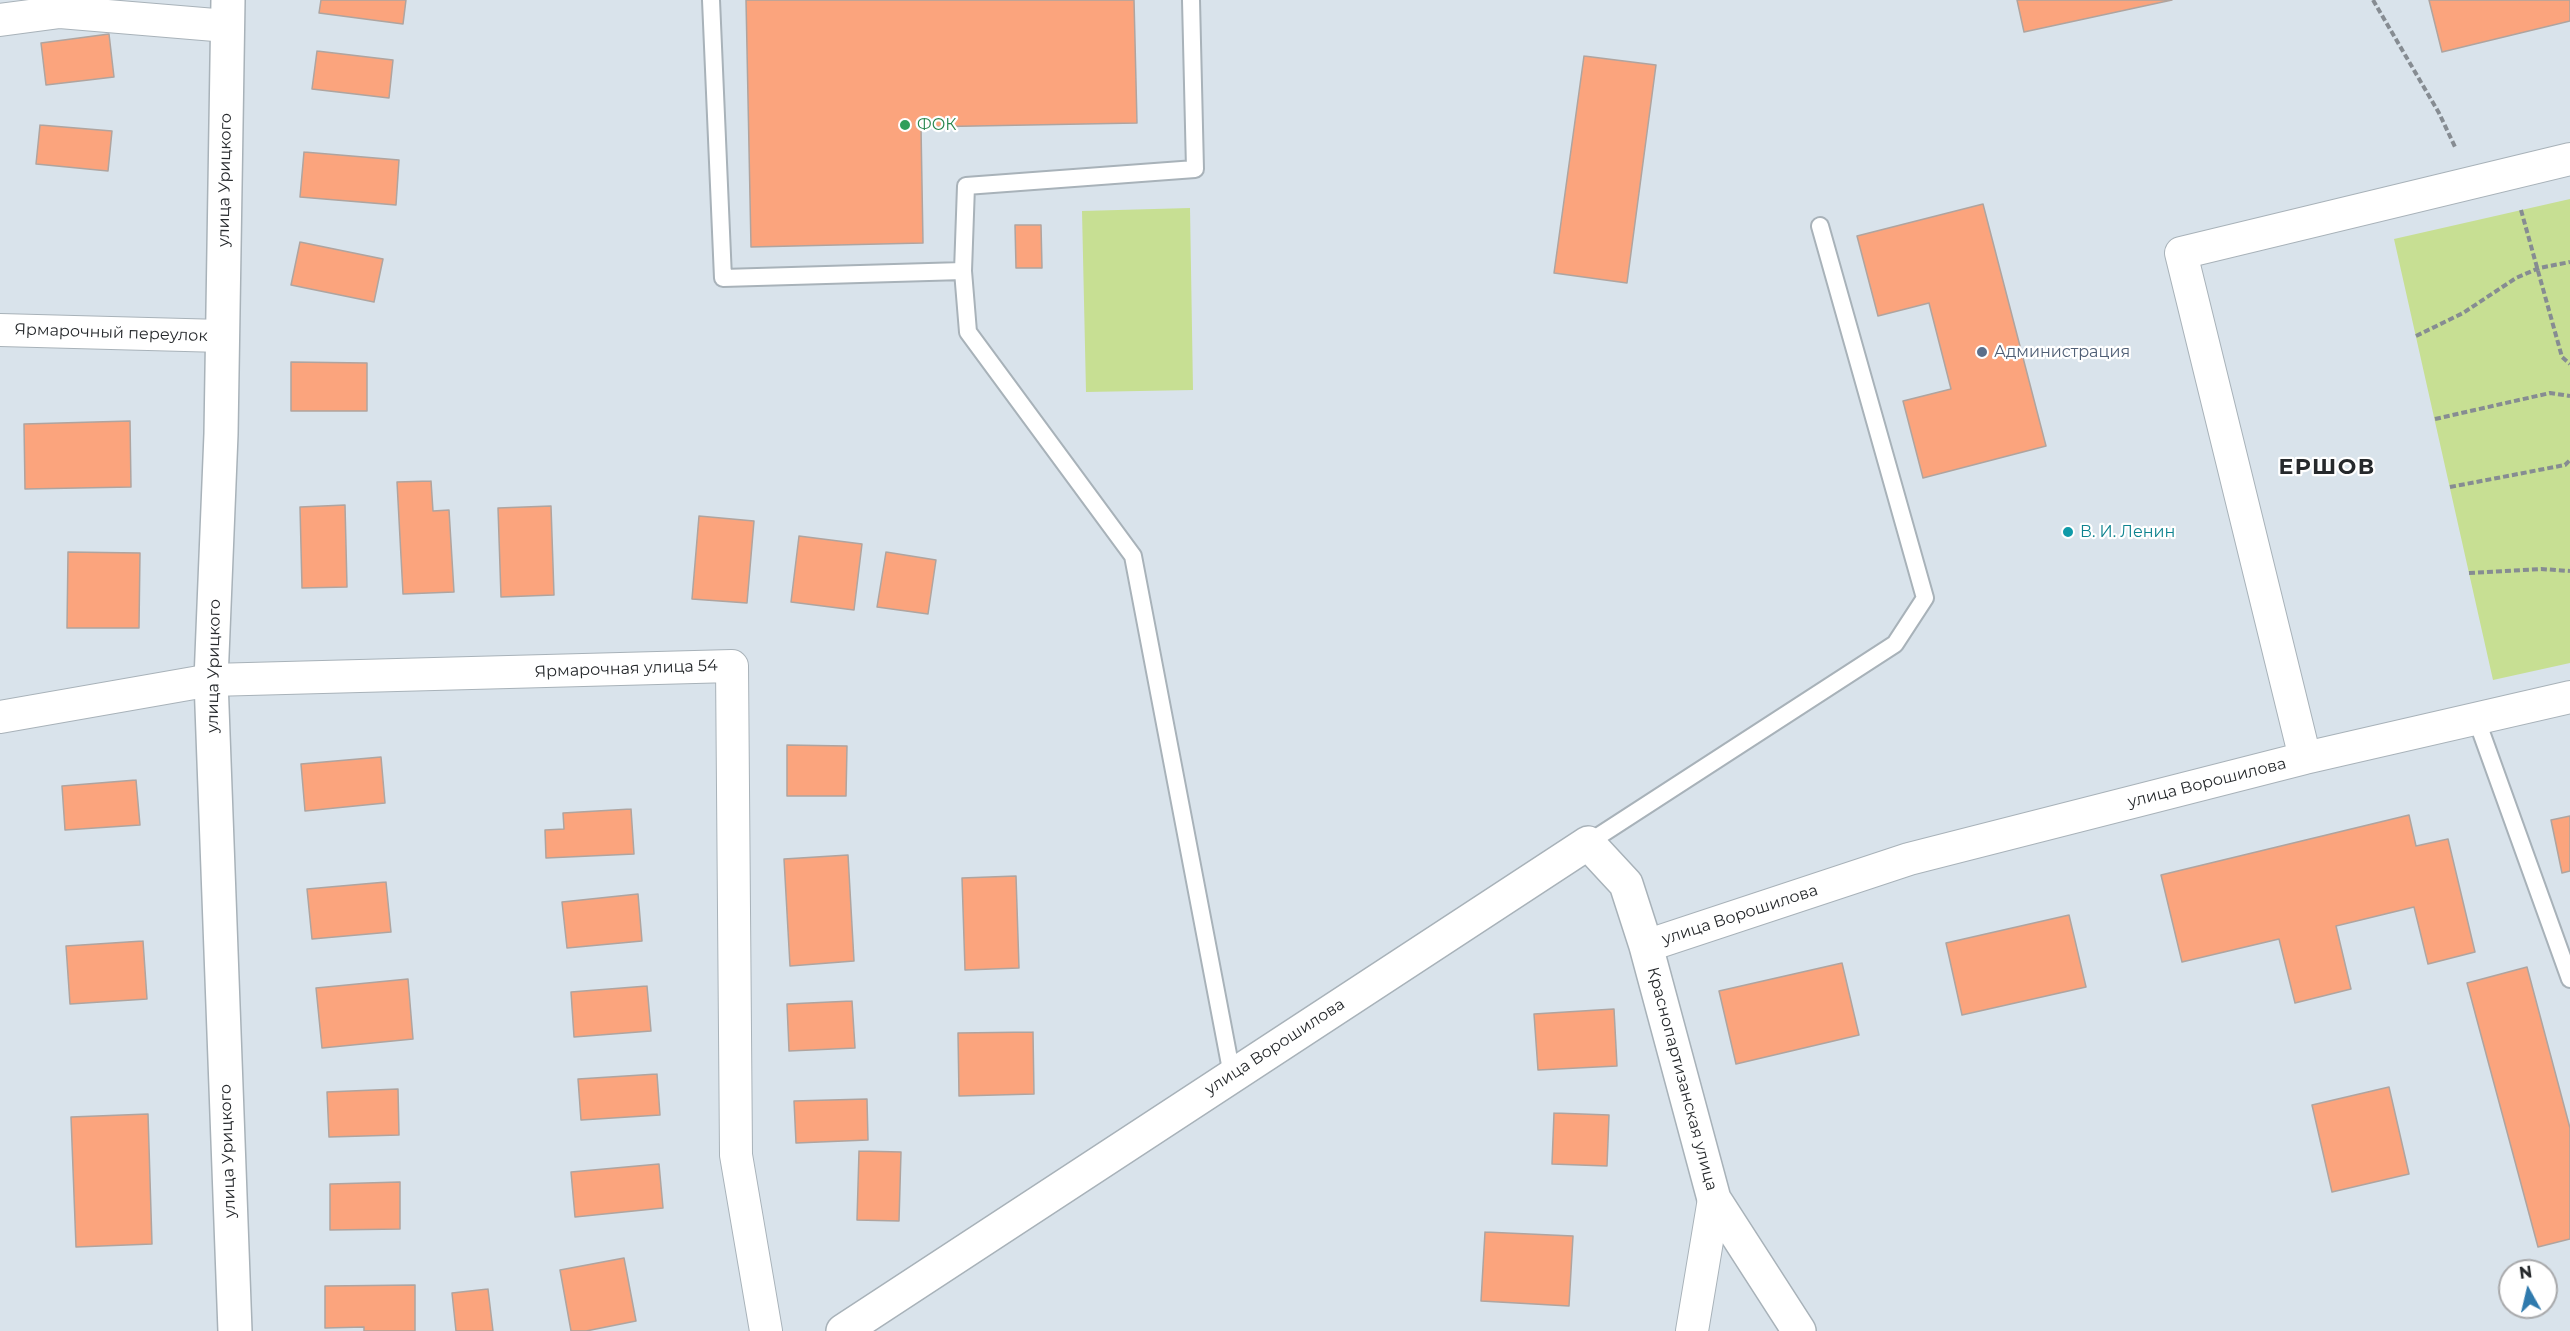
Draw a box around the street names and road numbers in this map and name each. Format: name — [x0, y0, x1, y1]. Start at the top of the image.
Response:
street label: улица Урицкого — [214, 113, 236, 247]
street label: Ярмарочный переулок — [14, 320, 208, 346]
street label: улица Урицкого — [203, 599, 225, 733]
street label: Ярмарочная улица 54 — [534, 656, 718, 682]
street label: улица Ворошилова — [2126, 754, 2288, 812]
street label: улица Ворошилова — [1660, 881, 1820, 949]
street label: Краснопартизанская улица — [1643, 965, 1721, 1193]
street label: улица Ворошилова — [1202, 995, 1348, 1099]
street label: улица Урицкого — [216, 1084, 240, 1218]

